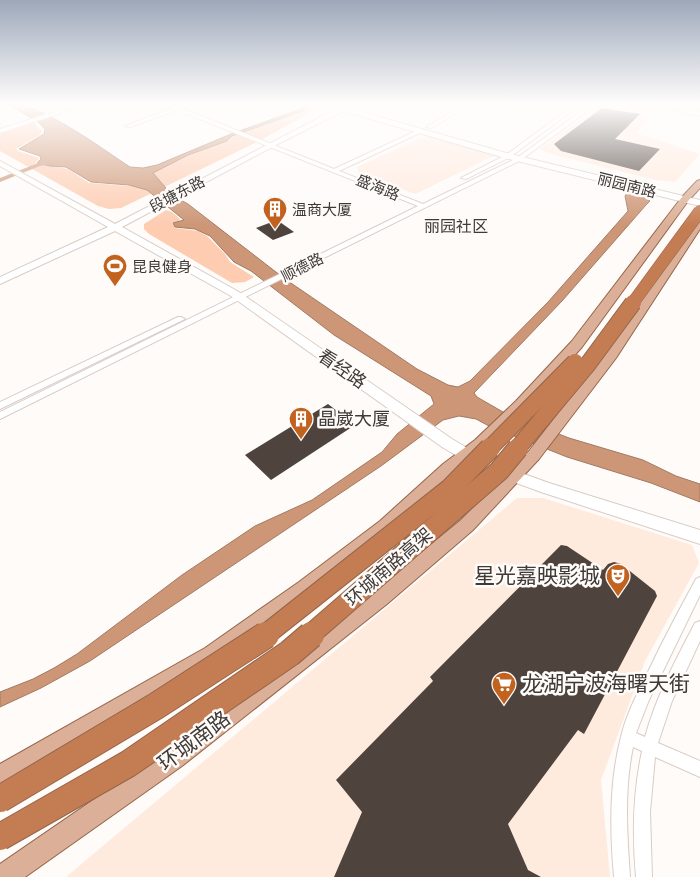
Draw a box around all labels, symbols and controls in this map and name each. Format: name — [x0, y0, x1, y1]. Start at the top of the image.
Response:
street label: 丽园南路 — [596, 169, 658, 201]
street label: 盛海路 — [354, 170, 402, 204]
street label: 段塘东路 — [146, 172, 208, 216]
building icon: 温商大厦 — [262, 196, 288, 230]
place label: 温商大厦 — [292, 200, 352, 219]
district label: 丽园社区 — [424, 216, 488, 236]
street label: 顺德路 — [278, 248, 326, 286]
sports icon: 昆良健身 — [102, 253, 128, 287]
place label: 昆良健身 — [132, 257, 192, 276]
street label: 看经路 — [314, 345, 370, 393]
building icon: 晶崴大厦 — [288, 406, 314, 440]
place label: 晶崴大厦 — [318, 408, 390, 430]
street label: 环城南路高架 — [341, 523, 437, 611]
place label: 星光嘉映影城 — [474, 563, 600, 589]
theatre icon: 星光嘉映影城 — [605, 563, 631, 597]
supermarket icon: 龙湖宁波海曙天街 — [491, 671, 517, 705]
place label: 龙湖宁波海曙天街 — [522, 671, 690, 697]
street label: 环城南路 — [153, 705, 235, 777]

